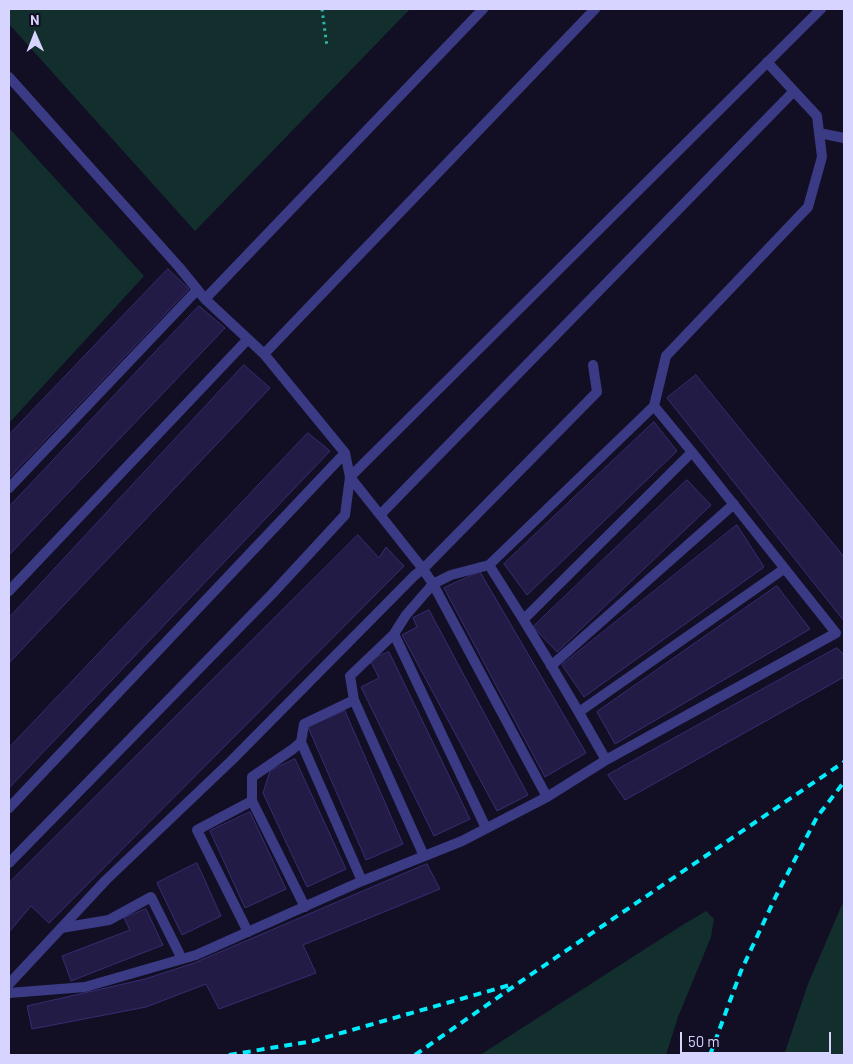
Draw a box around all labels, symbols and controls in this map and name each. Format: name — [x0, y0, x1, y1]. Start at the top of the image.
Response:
north arrow — [10, 10, 60, 60]
text: N — [30, 11, 40, 28]
scale bar — [683, 1022, 834, 1054]
text: 50 m — [688, 1032, 720, 1050]

